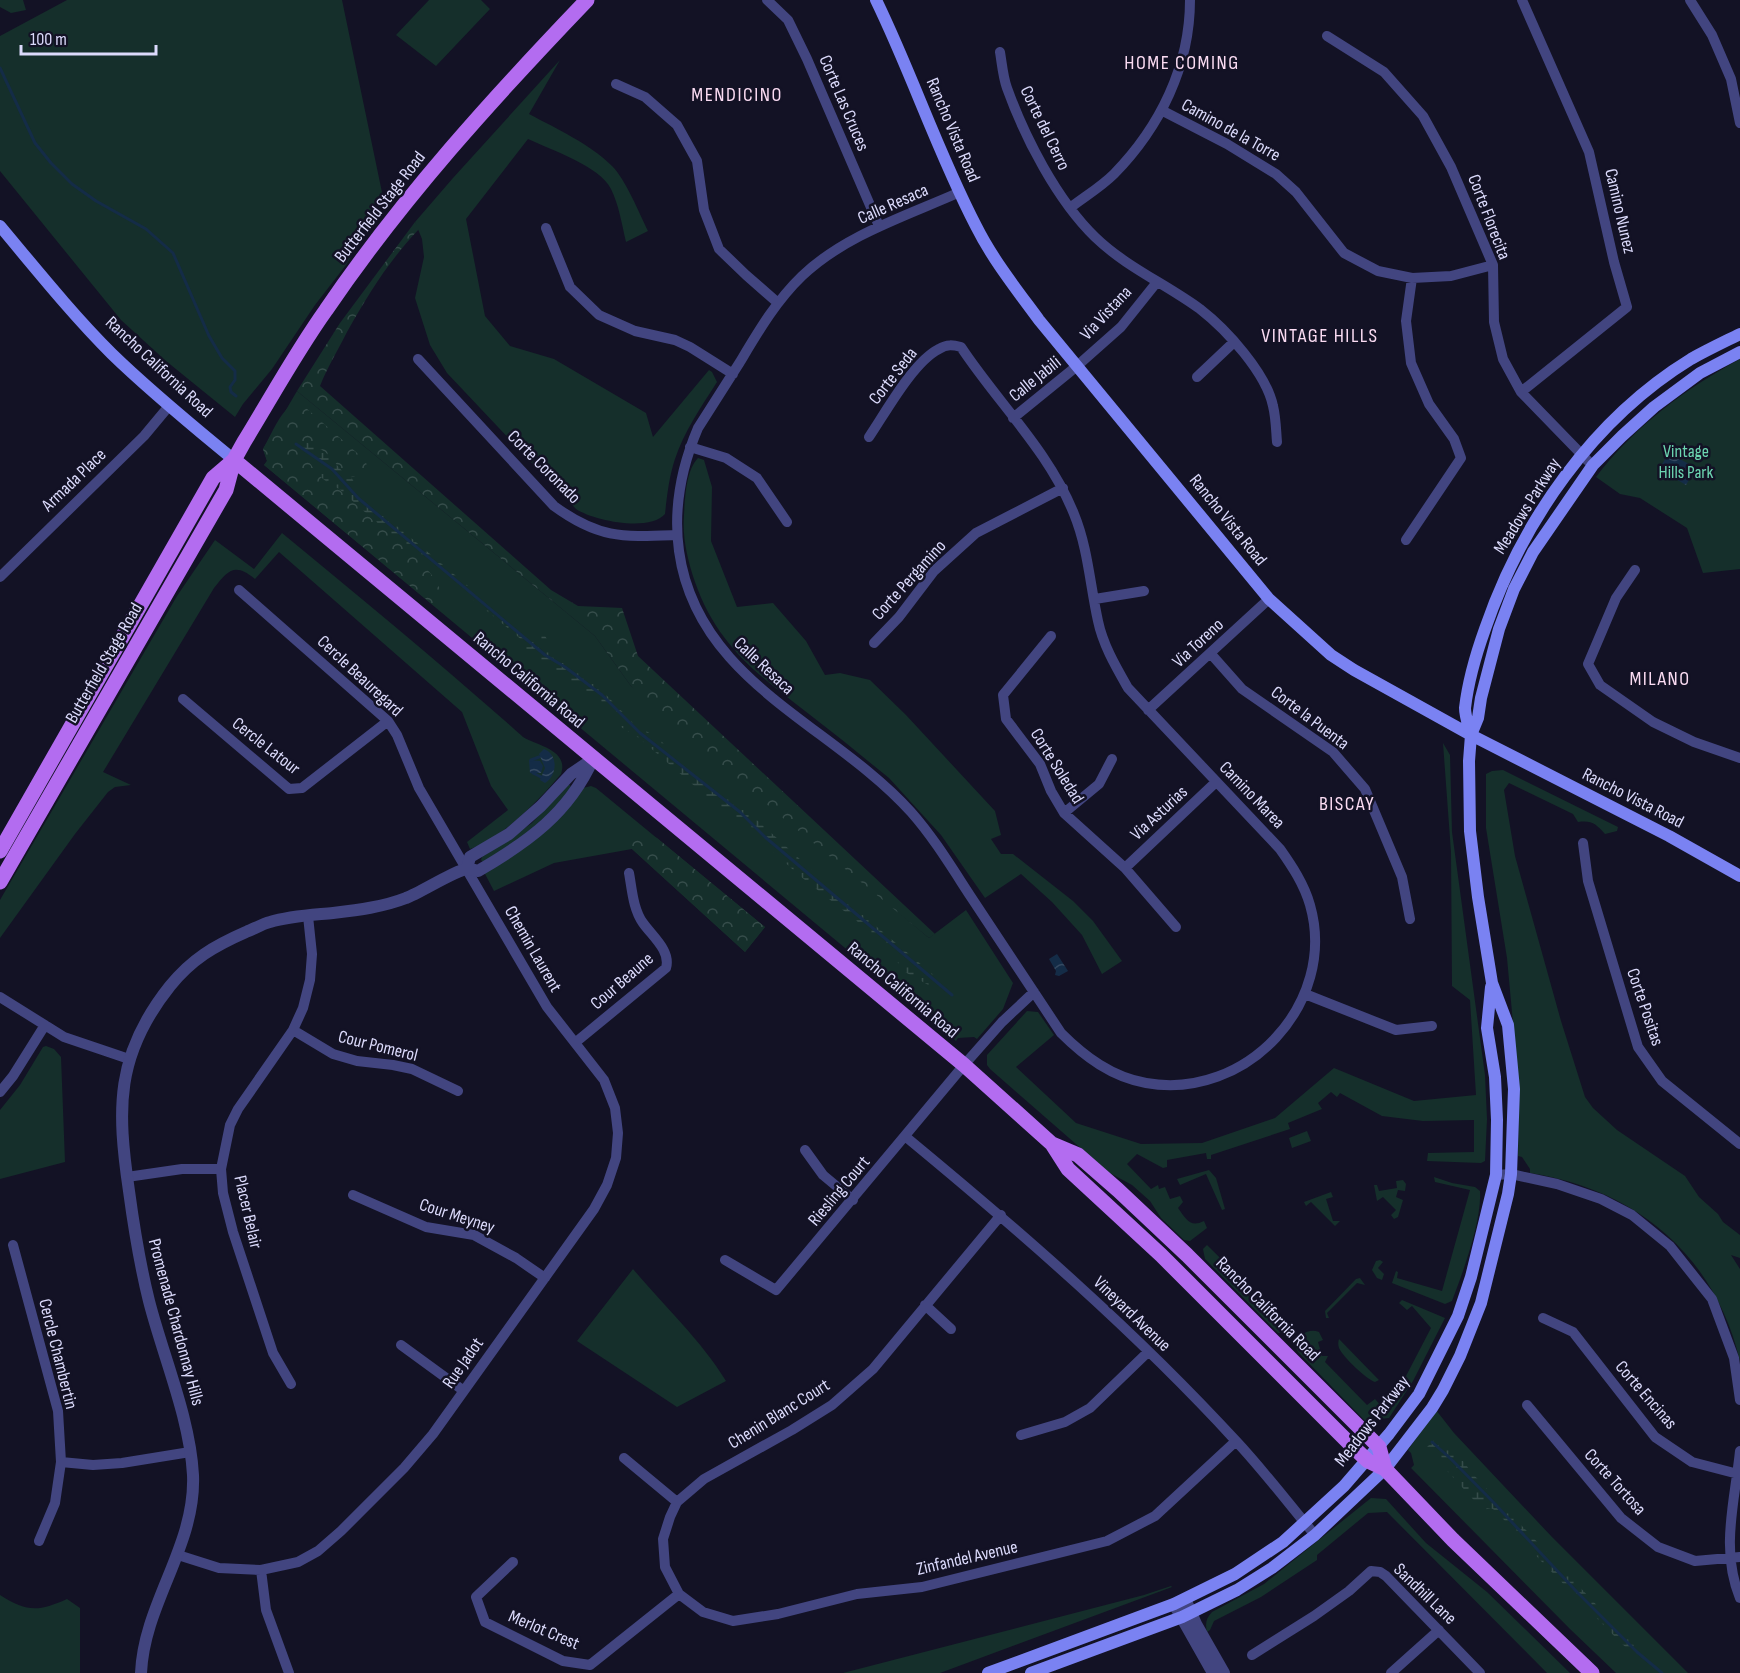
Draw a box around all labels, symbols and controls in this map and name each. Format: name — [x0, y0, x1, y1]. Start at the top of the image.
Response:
scale bar — [21, 18, 156, 56]
text: 100 m — [30, 29, 67, 50]
district label: HOME COMING — [1124, 51, 1240, 75]
street label: Corte Las Cruces — [814, 52, 874, 154]
street label: Rancho Vista Road — [922, 75, 984, 185]
street label: Corte del Cerro — [1016, 82, 1074, 174]
district label: MENDICINO — [691, 83, 783, 107]
street label: Camino de la Torre — [1178, 94, 1284, 166]
street label: Butterfield Stage Road — [330, 147, 430, 267]
street label: Camino Nunez — [1600, 167, 1640, 256]
street label: Corte Florecita — [1463, 171, 1515, 263]
street label: Calle Resaca — [855, 179, 931, 229]
street label: Via Vistana — [1076, 282, 1136, 344]
street label: Rancho California Road — [101, 312, 217, 422]
district label: VINTAGE HILLS — [1261, 324, 1379, 348]
street label: Corte Seda — [864, 343, 922, 409]
street label: Calle Jabili — [1005, 352, 1065, 406]
street label: Corte Coronado — [503, 426, 585, 508]
park label: Vintage Hills Park — [1659, 441, 1714, 483]
street label: Armada Place — [37, 444, 111, 516]
street label: Meadows Parkway — [1489, 454, 1565, 558]
street label: Rancho Vista Road — [1185, 470, 1271, 570]
street label: Corte Pergamino — [868, 536, 950, 624]
street label: Butterfield Stage Road — [61, 599, 147, 727]
street label: Via Toreno — [1168, 614, 1228, 672]
street label: Rancho California Road — [469, 627, 589, 733]
street label: Cercle Beauregard — [313, 631, 407, 721]
street label: Calle Resaca — [730, 633, 799, 699]
district label: MILANO — [1629, 667, 1691, 691]
street label: Corte la Puenta — [1267, 682, 1353, 754]
street label: Cercle Latour — [228, 713, 304, 779]
street label: Corte Soledad — [1026, 725, 1088, 807]
street label: Camino Marea — [1215, 757, 1289, 833]
street label: Rancho Vista Road — [1579, 763, 1687, 833]
street label: Via Asturias — [1126, 781, 1192, 845]
district label: BISCAY — [1319, 792, 1375, 816]
street label: Chemin Laurent — [500, 902, 566, 996]
street label: Rancho California Road — [843, 937, 963, 1043]
street label: Cour Beaune — [586, 948, 658, 1014]
street label: Corte Positas — [1622, 966, 1668, 1048]
street label: Cour Pomerol — [336, 1026, 420, 1066]
street label: Riesling Court — [804, 1151, 875, 1230]
street label: Placer Belair — [229, 1173, 267, 1251]
street label: Cour Meyney — [417, 1194, 497, 1238]
street label: Promenade Chardonnay Hills — [144, 1236, 208, 1408]
street label: Rancho California Road — [1212, 1253, 1324, 1365]
street label: Vineyard Avenue — [1089, 1272, 1175, 1356]
street label: Cercle Chambertin — [34, 1297, 82, 1411]
street label: Rue Jadot — [438, 1333, 488, 1392]
street label: Corte Encinas — [1611, 1357, 1681, 1433]
street label: Meadows Parkway — [1330, 1371, 1414, 1470]
street label: Chenin Blanc Court — [724, 1374, 834, 1454]
street label: Corte Tortosa — [1580, 1445, 1650, 1520]
street label: Zinfandel Avenue — [914, 1536, 1020, 1580]
street label: Sandhill Lane — [1389, 1559, 1461, 1629]
street label: Merlot Crest — [505, 1606, 583, 1655]

